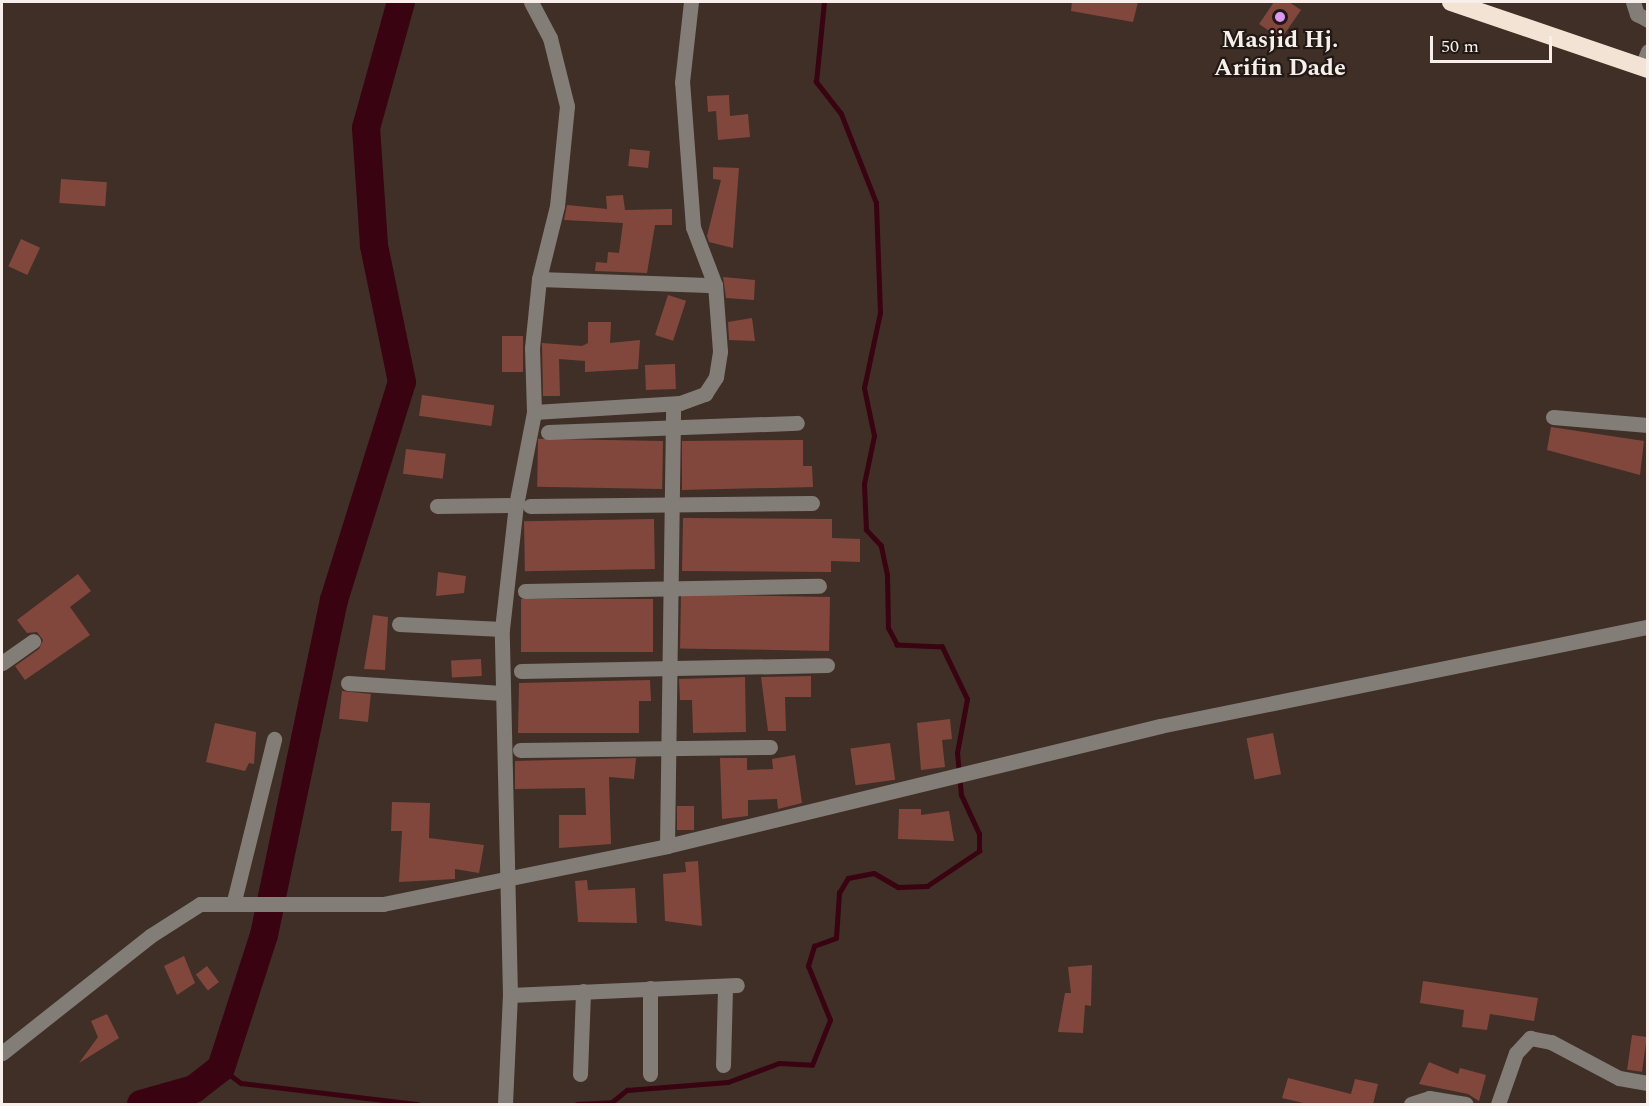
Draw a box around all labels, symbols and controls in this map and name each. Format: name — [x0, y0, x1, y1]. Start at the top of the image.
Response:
marker: Masjid Hj. Arifin Dade — [1273, 10, 1287, 24]
scale bar — [1433, 24, 1554, 62]
place label: Masjid Hj. Arifin Dade — [1214, 27, 1346, 83]
text: 50 m — [1441, 33, 1479, 60]

